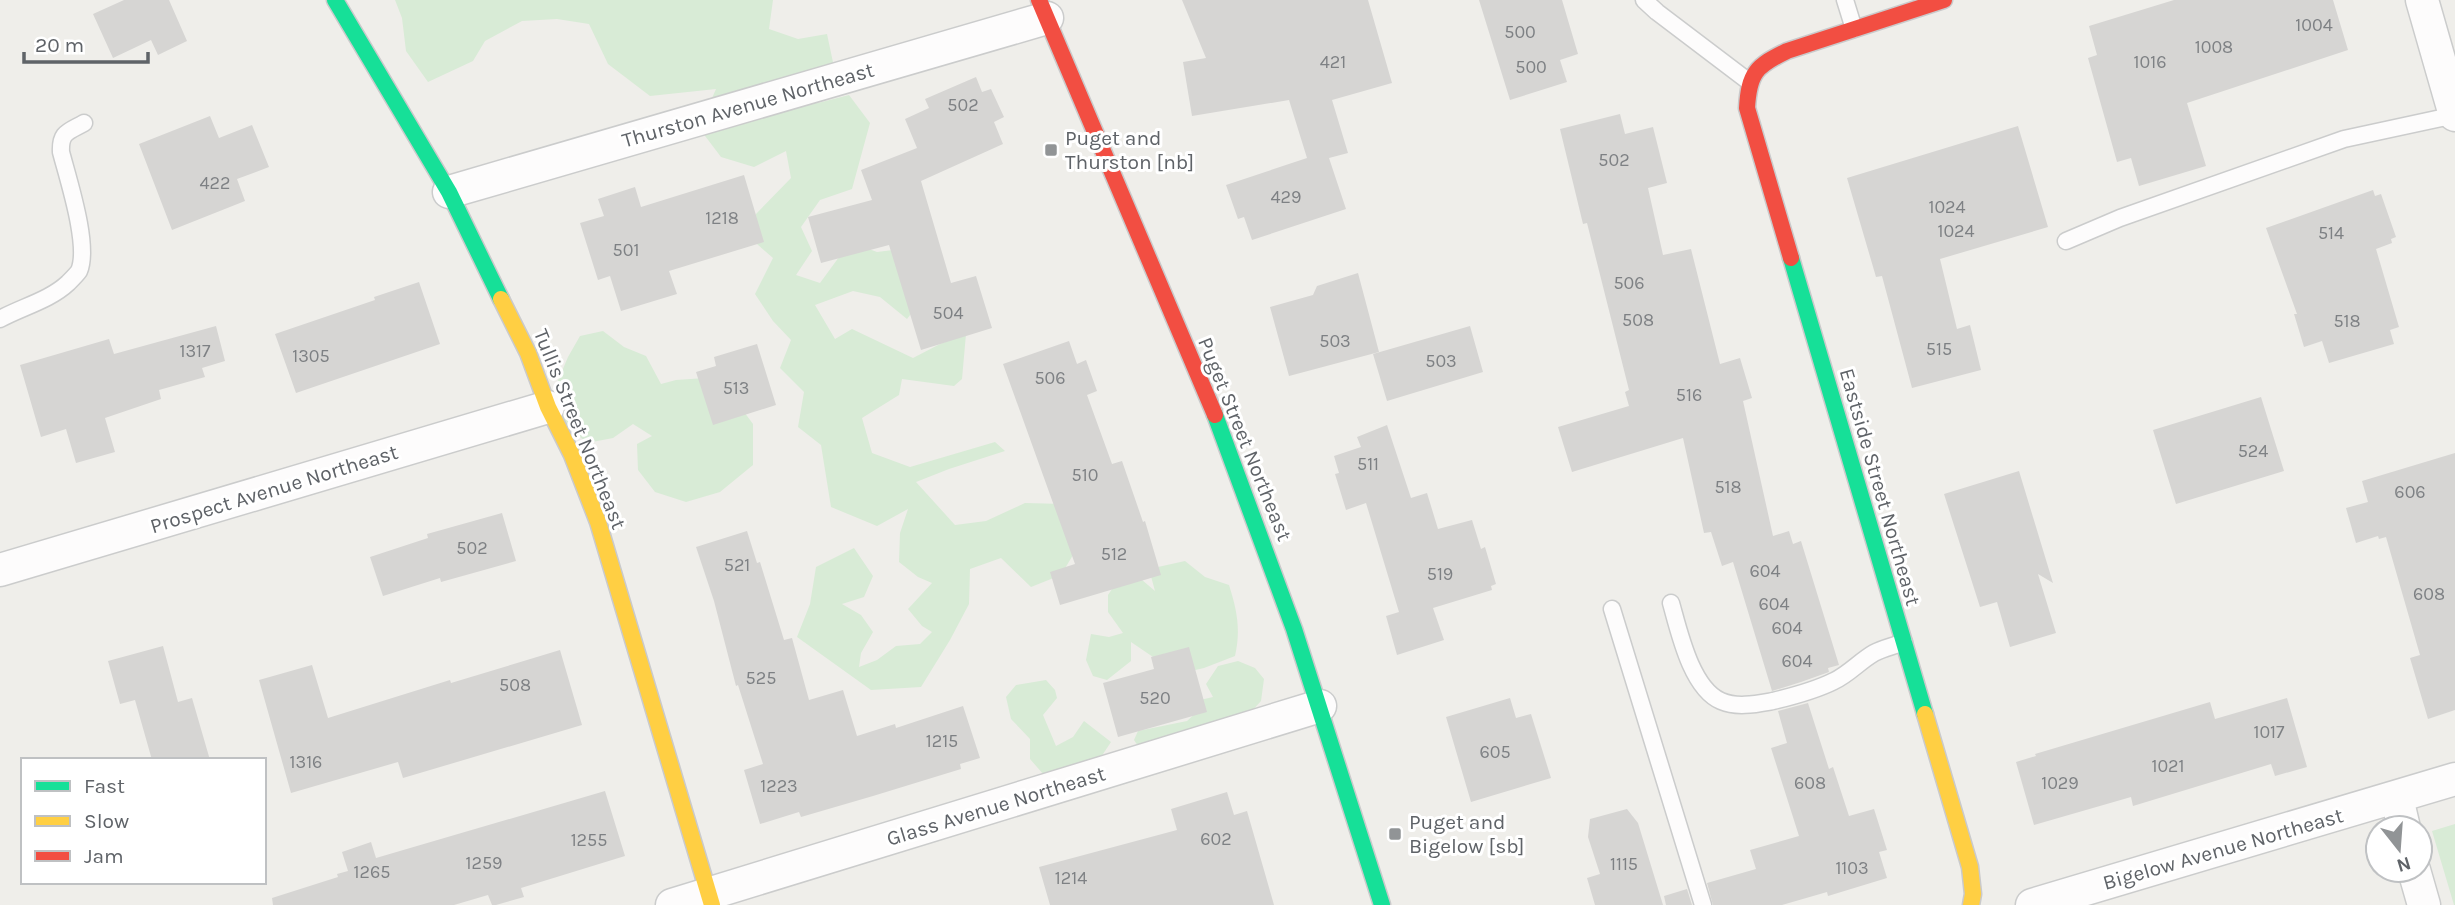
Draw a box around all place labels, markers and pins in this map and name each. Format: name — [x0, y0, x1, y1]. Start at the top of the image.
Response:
place label: Puget and Thurston [nb] — [1065, 126, 1194, 174]
marker: Puget and Thurston [nb] — [1043, 142, 1059, 158]
place label: Puget and Bigelow [sb] — [1409, 810, 1525, 858]
marker: Puget and Bigelow [sb] — [1387, 826, 1403, 842]

